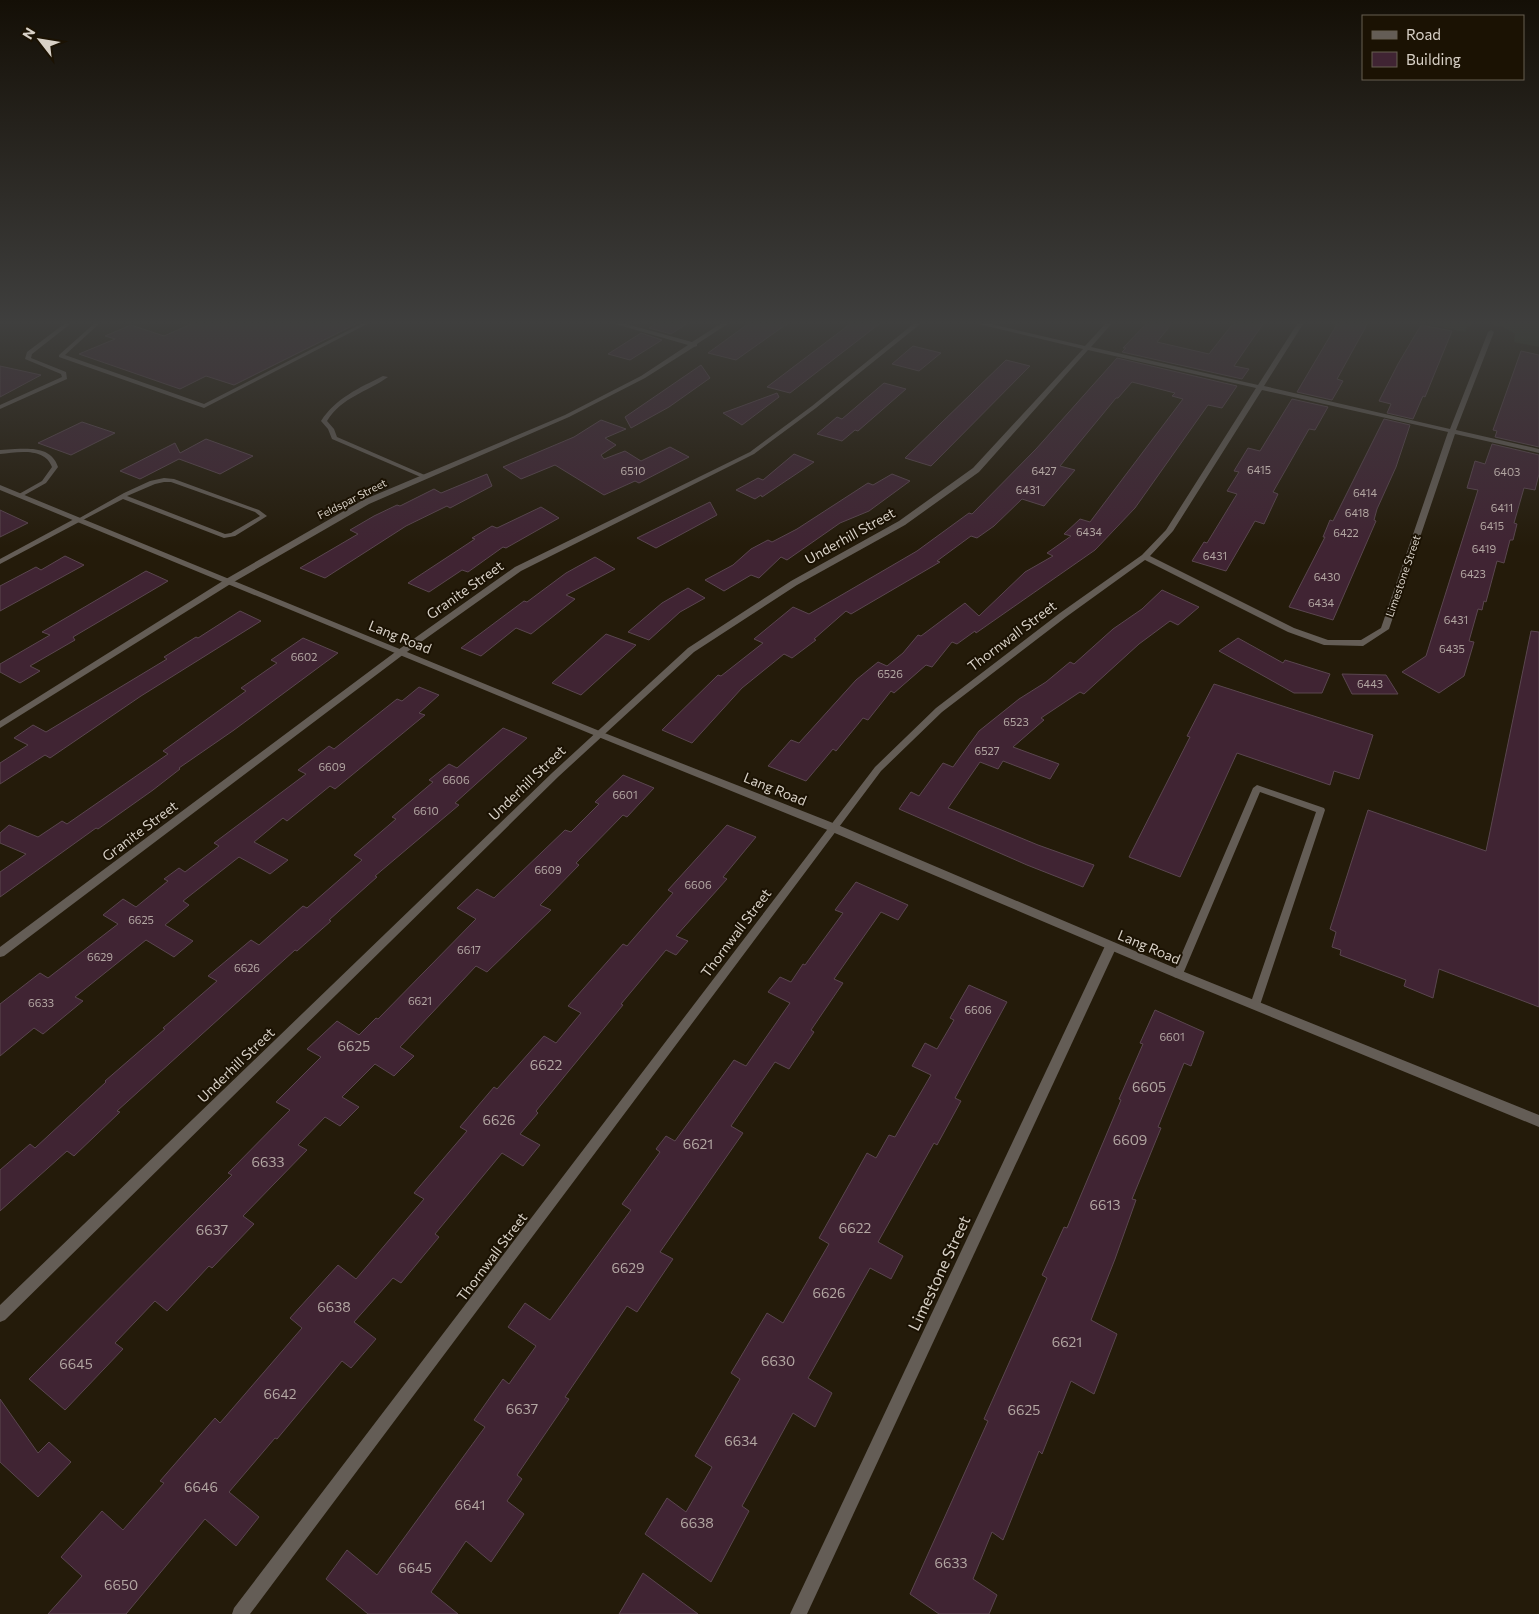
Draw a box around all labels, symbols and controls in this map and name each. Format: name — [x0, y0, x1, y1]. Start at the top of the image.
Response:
north arrow — [15, 15, 65, 65]
legend — [1362, 15, 1524, 80]
text: N — [18, 24, 38, 42]
text: Road — [1406, 25, 1441, 43]
text: Building — [1406, 50, 1461, 68]
house number: 6415 — [1247, 463, 1271, 476]
house number: 6510 — [621, 464, 645, 477]
house number: 6427 — [1032, 464, 1057, 477]
house number: 6403 — [1494, 465, 1520, 478]
street label: Feldspar Street — [315, 475, 389, 522]
house number: 6431 — [1016, 483, 1040, 496]
house number: 6414 — [1353, 486, 1378, 499]
house number: 6411 — [1491, 501, 1513, 514]
street label: Underhill Street — [802, 504, 898, 567]
house number: 6418 — [1345, 506, 1369, 519]
house number: 6415 — [1480, 519, 1504, 532]
house number: 6434 — [1076, 525, 1102, 538]
house number: 6422 — [1333, 526, 1359, 539]
street label: Limestone Street — [1382, 533, 1423, 619]
house number: 6419 — [1472, 542, 1496, 555]
house number: 6431 — [1203, 549, 1227, 562]
street label: Granite Street — [423, 557, 507, 622]
house number: 6423 — [1460, 567, 1486, 580]
house number: 6430 — [1314, 570, 1340, 583]
house number: 6434 — [1308, 596, 1334, 609]
street label: Thornwall Street — [964, 597, 1060, 674]
house number: 6431 — [1444, 613, 1468, 626]
street label: Lang Road — [366, 616, 434, 657]
house number: 6435 — [1439, 642, 1465, 655]
house number: 6602 — [291, 650, 317, 663]
house number: 6526 — [877, 667, 903, 680]
house number: 6443 — [1357, 677, 1383, 690]
house number: 6523 — [1003, 715, 1029, 728]
street label: Underhill Street — [485, 742, 569, 824]
house number: 6527 — [975, 744, 1000, 757]
house number: 6609 — [318, 760, 346, 773]
street label: Lang Road — [741, 768, 809, 809]
house number: 6606 — [442, 773, 470, 786]
house number: 6601 — [612, 788, 638, 801]
street label: Granite Street — [99, 797, 181, 864]
house number: 6610 — [413, 804, 439, 817]
house number: 6609 — [534, 863, 562, 876]
house number: 6606 — [684, 878, 712, 891]
street label: Thornwall Street — [697, 885, 775, 980]
house number: 6625 — [128, 913, 154, 926]
street label: Lang Road — [1115, 926, 1183, 967]
house number: 6617 — [457, 943, 481, 956]
house number: 6629 — [87, 950, 113, 963]
house number: 6626 — [234, 961, 260, 974]
house number: 6621 — [408, 994, 432, 1007]
house number: 6633 — [28, 996, 54, 1009]
house number: 6606 — [964, 1003, 992, 1016]
street label: Underhill Street — [194, 1024, 278, 1106]
house number: 6601 — [1159, 1030, 1185, 1043]
house number: 6625 — [338, 1037, 370, 1054]
house number: 6622 — [530, 1056, 562, 1073]
house number: 6605 — [1132, 1078, 1166, 1095]
house number: 6626 — [482, 1111, 516, 1128]
house number: 6609 — [1113, 1131, 1147, 1148]
house number: 6621 — [683, 1135, 713, 1152]
house number: 6633 — [252, 1153, 284, 1170]
house number: 6613 — [1090, 1196, 1120, 1213]
street label: Thornwall Street — [453, 1209, 531, 1304]
street label: Limestone Street — [904, 1212, 974, 1333]
house number: 6622 — [839, 1219, 871, 1236]
house number: 6637 — [196, 1221, 228, 1238]
house number: 6629 — [611, 1259, 645, 1276]
house number: 6626 — [812, 1284, 846, 1301]
house number: 6638 — [317, 1298, 351, 1315]
house number: 6621 — [1052, 1333, 1082, 1350]
house number: 6630 — [761, 1352, 795, 1369]
house number: 6645 — [59, 1355, 93, 1372]
house number: 6642 — [264, 1385, 297, 1402]
house number: 6637 — [506, 1400, 538, 1417]
house number: 6625 — [1008, 1401, 1040, 1418]
house number: 6634 — [724, 1432, 758, 1449]
house number: 6646 — [184, 1478, 218, 1495]
house number: 6641 — [455, 1496, 485, 1513]
house number: 6638 — [680, 1514, 714, 1531]
house number: 6633 — [935, 1554, 967, 1571]
house number: 6645 — [398, 1559, 432, 1576]
house number: 6650 — [104, 1576, 138, 1593]

